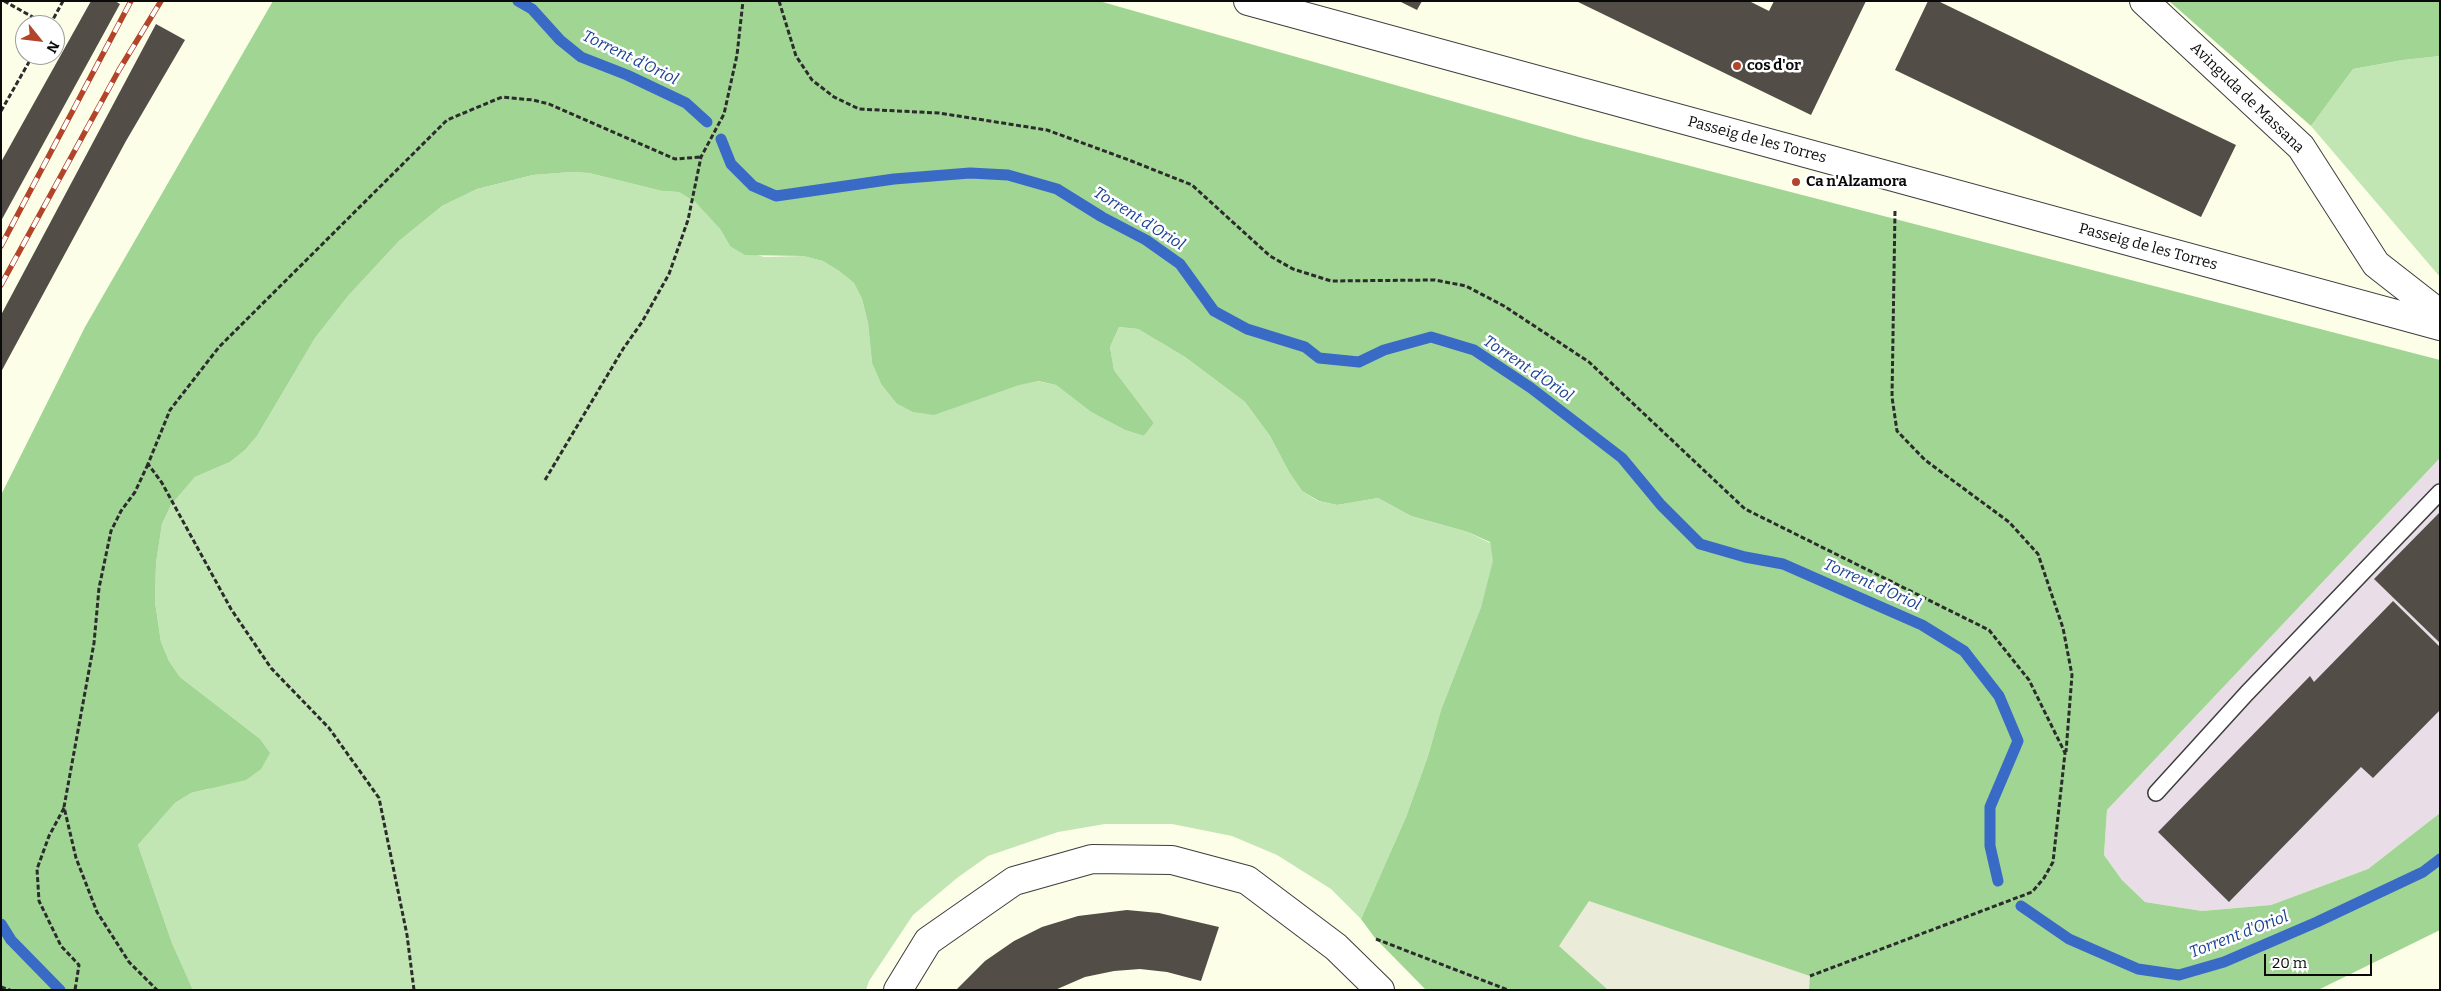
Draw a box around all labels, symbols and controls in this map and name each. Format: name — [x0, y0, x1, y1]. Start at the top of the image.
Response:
north arrow — [15, 15, 65, 65]
water label: Torrent d'Oriol — [579, 27, 681, 89]
text: N — [43, 38, 63, 56]
street label: Avinguda de Massana — [2186, 39, 2308, 157]
place label: cos d'or — [1747, 57, 1801, 75]
marker: cos d'or — [1731, 60, 1743, 72]
street label: Passeig de les Torres — [1686, 113, 1828, 167]
place label: Ca n'Alzamora — [1806, 173, 1907, 191]
marker: Ca n'Alzamora — [1790, 176, 1802, 188]
water label: Torrent d'Oriol — [1090, 183, 1188, 255]
street label: Passeig de les Torres — [2077, 220, 2219, 274]
water label: Torrent d'Oriol — [1479, 332, 1577, 406]
water label: Torrent d'Oriol — [1821, 555, 1923, 615]
water label: Torrent d'Oriol — [2187, 907, 2291, 963]
scale bar — [2266, 944, 2374, 976]
text: 20 m — [2272, 954, 2307, 972]

